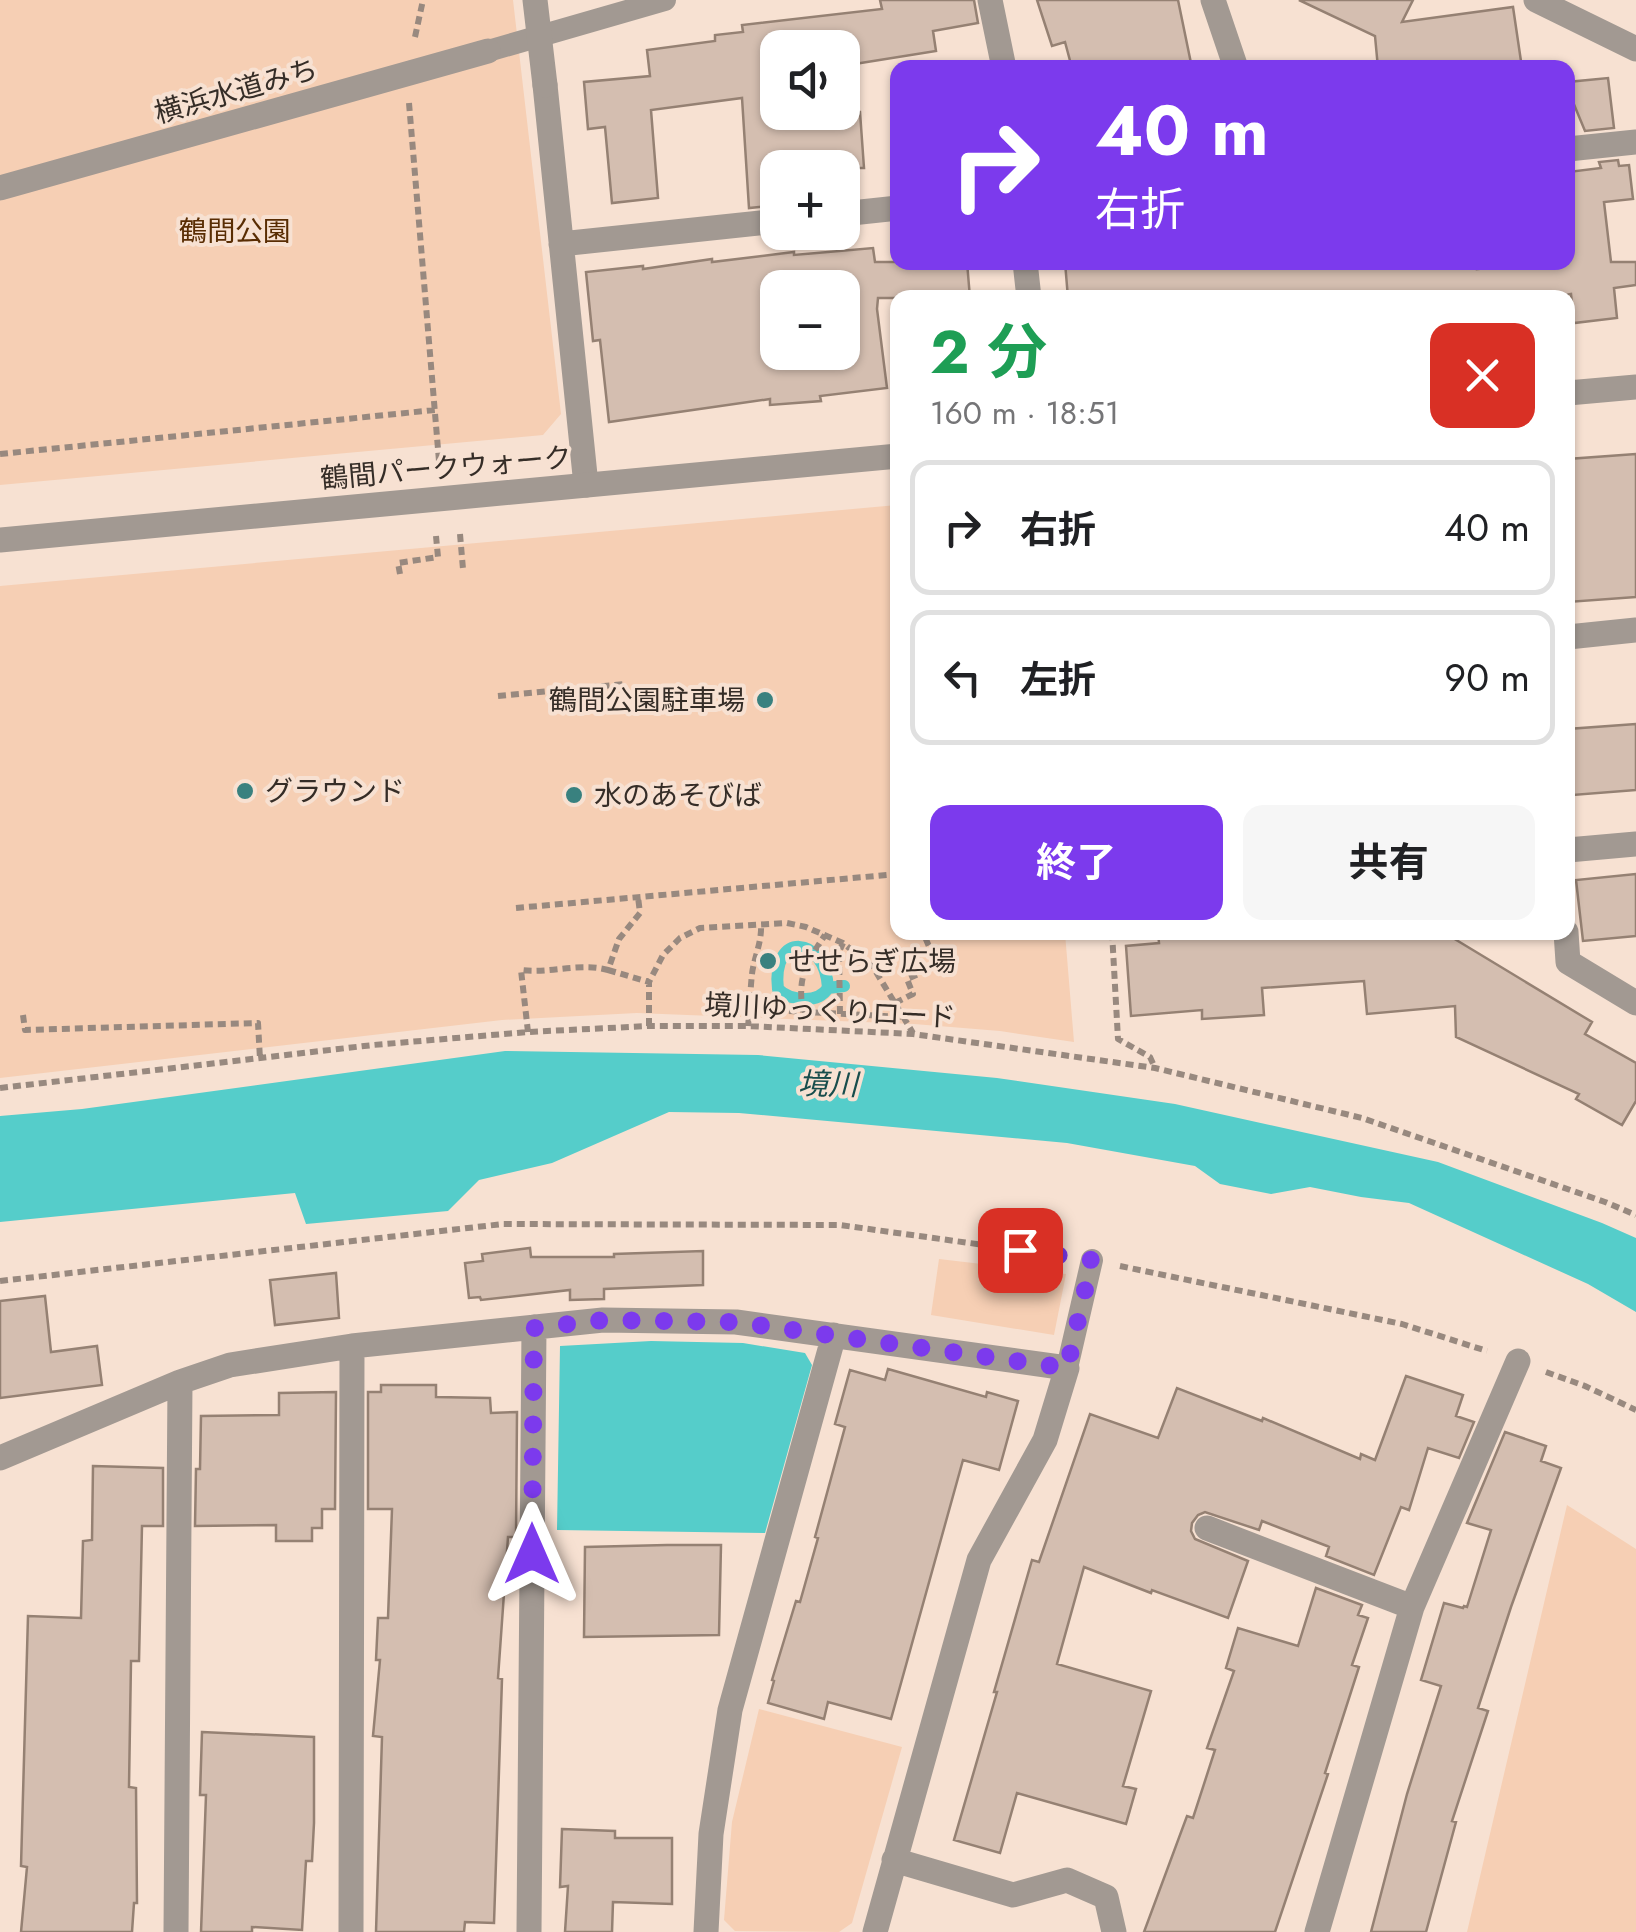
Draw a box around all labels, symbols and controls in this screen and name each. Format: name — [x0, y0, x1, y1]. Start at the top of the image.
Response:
map controls — [760, 30, 860, 370]
button: sound — [760, 30, 860, 130]
street label: 横浜水道みち — [150, 48, 322, 134]
text: 40 m — [1095, 80, 1269, 181]
icon: right — [930, 100, 1060, 230]
button: + — [760, 150, 860, 250]
text: 右折 — [1095, 177, 1185, 242]
park label: 鶴間公園 — [179, 211, 291, 252]
button: − — [760, 270, 860, 370]
text: 2 分 — [930, 309, 1047, 396]
button: close — [1430, 323, 1535, 428]
text: 160 m · 18:51 — [930, 390, 1119, 436]
street label: 鶴間パークウォーク — [319, 437, 573, 499]
icon: right — [935, 500, 990, 555]
text: 40 m — [1444, 500, 1530, 555]
text: 右折 — [1020, 502, 1096, 557]
icon: left — [935, 650, 990, 705]
text: 90 m — [1444, 650, 1530, 705]
text: 左折 — [1020, 652, 1096, 707]
place label: 鶴間公園駐車場 — [549, 680, 745, 721]
marker: 鶴間公園駐車場 — [754, 689, 776, 711]
place label: グラウンド — [265, 771, 405, 812]
place label: 水のあそびば — [594, 775, 762, 816]
marker: グラウンド — [234, 780, 256, 802]
marker: 水のあそびば — [563, 784, 585, 806]
button: 終了 — [930, 805, 1223, 920]
button: 共有 — [1243, 805, 1535, 920]
place label: せせらぎ広場 — [788, 941, 956, 982]
marker: せせらぎ広場 — [757, 950, 779, 972]
street label: 境川ゆっくりロード — [703, 984, 957, 1038]
water label: 境川 — [798, 1062, 861, 1106]
pin — [978, 1208, 1063, 1293]
icon: arrive — [993, 1223, 1048, 1278]
position arrow — [480, 1502, 584, 1606]

